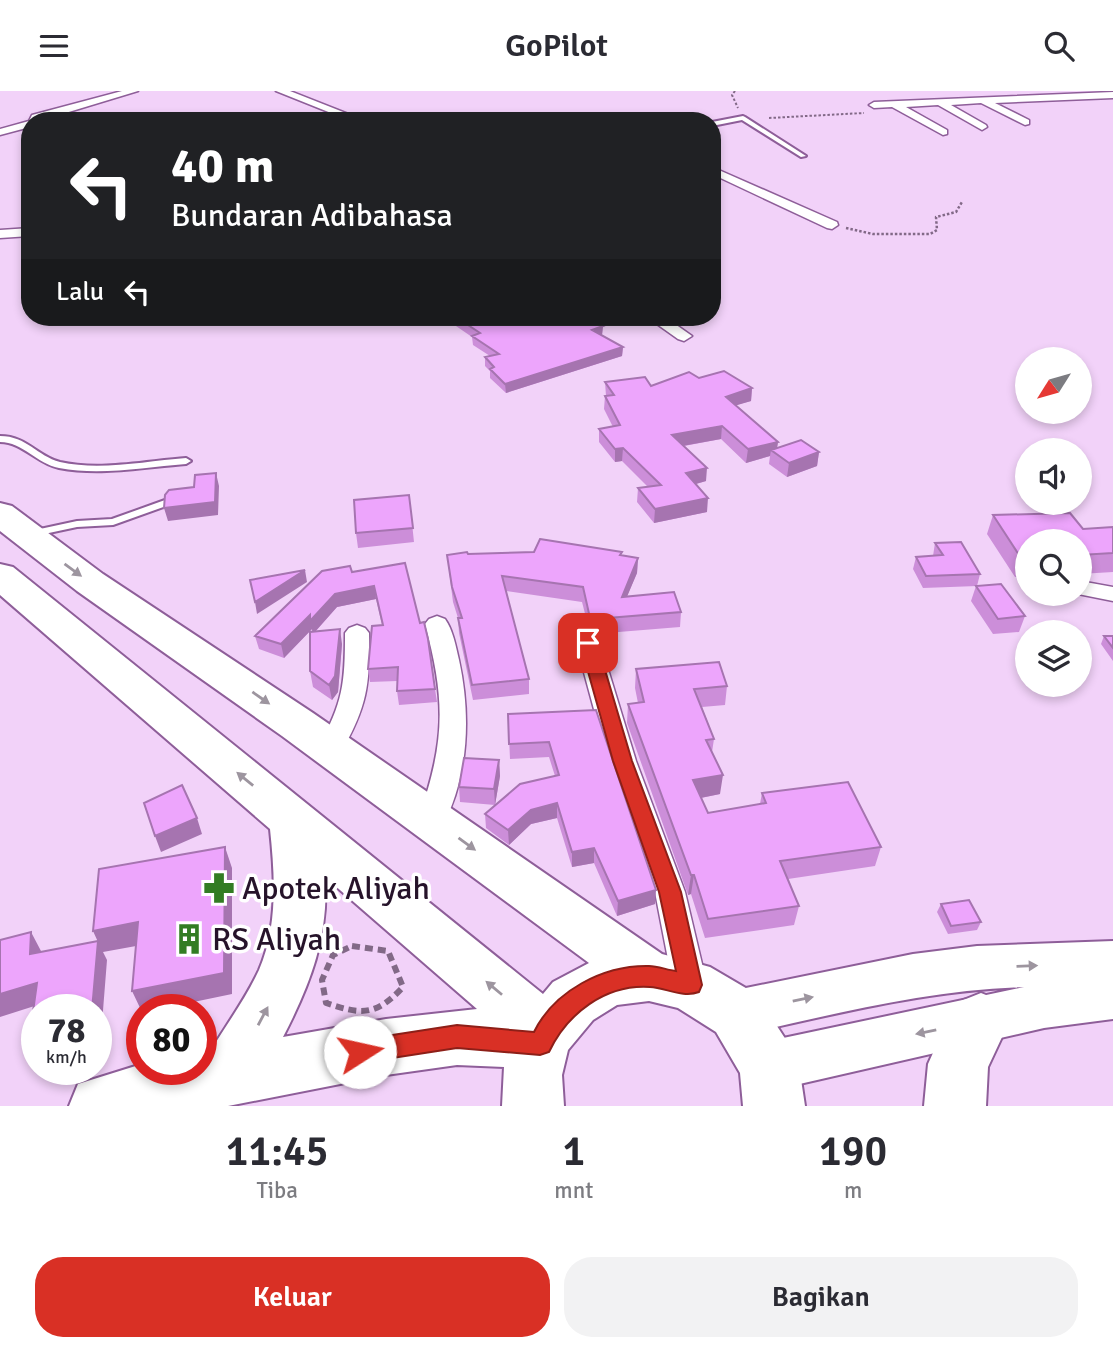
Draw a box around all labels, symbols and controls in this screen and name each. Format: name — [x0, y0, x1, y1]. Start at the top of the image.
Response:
text: GoPilot — [505, 26, 608, 65]
icon: menu — [35, 27, 73, 65]
icon: search — [1040, 27, 1078, 65]
text: 40 m — [171, 136, 274, 196]
icon: left — [56, 140, 147, 231]
text: Bundaran Adibahasa — [171, 196, 453, 235]
icon: left — [118, 273, 156, 311]
text: Lalu — [56, 276, 104, 308]
north arrow — [1015, 347, 1092, 423]
map controls — [1015, 347, 1092, 697]
button: sound — [1015, 438, 1092, 515]
button: search — [1015, 529, 1092, 606]
one-way arrow — [64, 562, 82, 577]
pin — [558, 613, 618, 673]
button: layers — [1015, 620, 1092, 697]
icon: arrive — [569, 624, 607, 662]
one-way arrow — [252, 691, 270, 705]
one-way arrow — [236, 771, 254, 786]
one-way arrow — [458, 837, 476, 851]
place label: Apotek Aliyah — [242, 869, 430, 908]
pharmacy icon: Apotek Aliyah — [202, 871, 236, 905]
place label: RS Aliyah — [212, 920, 341, 959]
building icon: RS Aliyah — [172, 922, 206, 956]
one-way arrow — [1016, 960, 1038, 971]
one-way arrow — [485, 981, 502, 996]
speed limit sign: 80 — [126, 994, 217, 1085]
one-way arrow — [792, 994, 814, 1005]
one-way arrow — [257, 1006, 268, 1026]
text: 78 — [48, 1009, 85, 1052]
position arrow — [323, 1015, 397, 1089]
one-way arrow — [915, 1026, 937, 1037]
text: km/h — [46, 1046, 87, 1068]
text: 11:45 — [226, 1126, 328, 1177]
text: 1 — [562, 1126, 585, 1177]
text: 190 — [819, 1126, 887, 1177]
text: Tiba — [256, 1176, 298, 1205]
text: mnt — [554, 1176, 593, 1205]
text: m — [844, 1176, 862, 1205]
button: Keluar — [35, 1257, 550, 1337]
button: Bagikan — [564, 1257, 1078, 1337]

